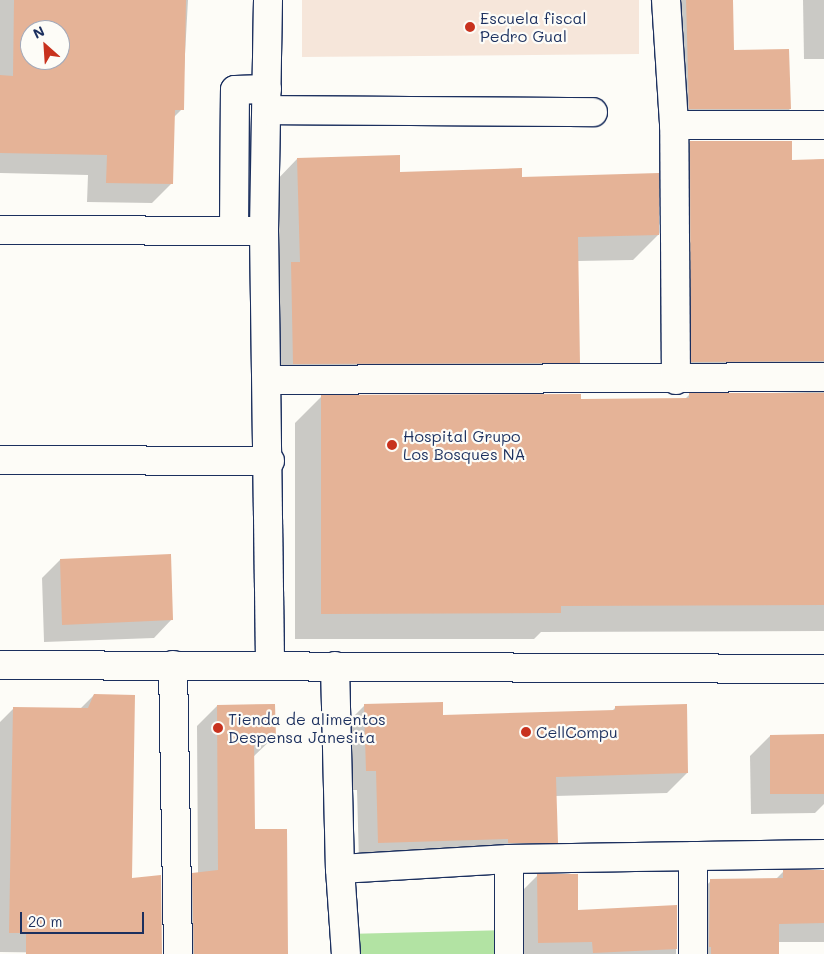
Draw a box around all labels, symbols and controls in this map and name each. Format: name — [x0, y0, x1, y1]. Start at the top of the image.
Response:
place label: Escuela fiscal Pedro Gual — [480, 8, 586, 46]
north arrow — [20, 20, 70, 70]
text: N — [30, 21, 48, 43]
marker: Escuela fiscal Pedro Gual — [464, 21, 476, 33]
place label: Hospital Grupo Los Bosques NA — [403, 426, 526, 464]
marker: Hospital Grupo Los Bosques NA — [385, 438, 399, 452]
place label: Tienda de alimentos Despensa Janesita — [228, 709, 386, 747]
marker: Tienda de alimentos Despensa Janesita — [212, 722, 224, 734]
place label: CellCompu — [536, 722, 618, 742]
marker: CellCompu — [520, 726, 532, 738]
scale bar — [22, 902, 146, 934]
text: 20 m — [28, 911, 62, 931]

